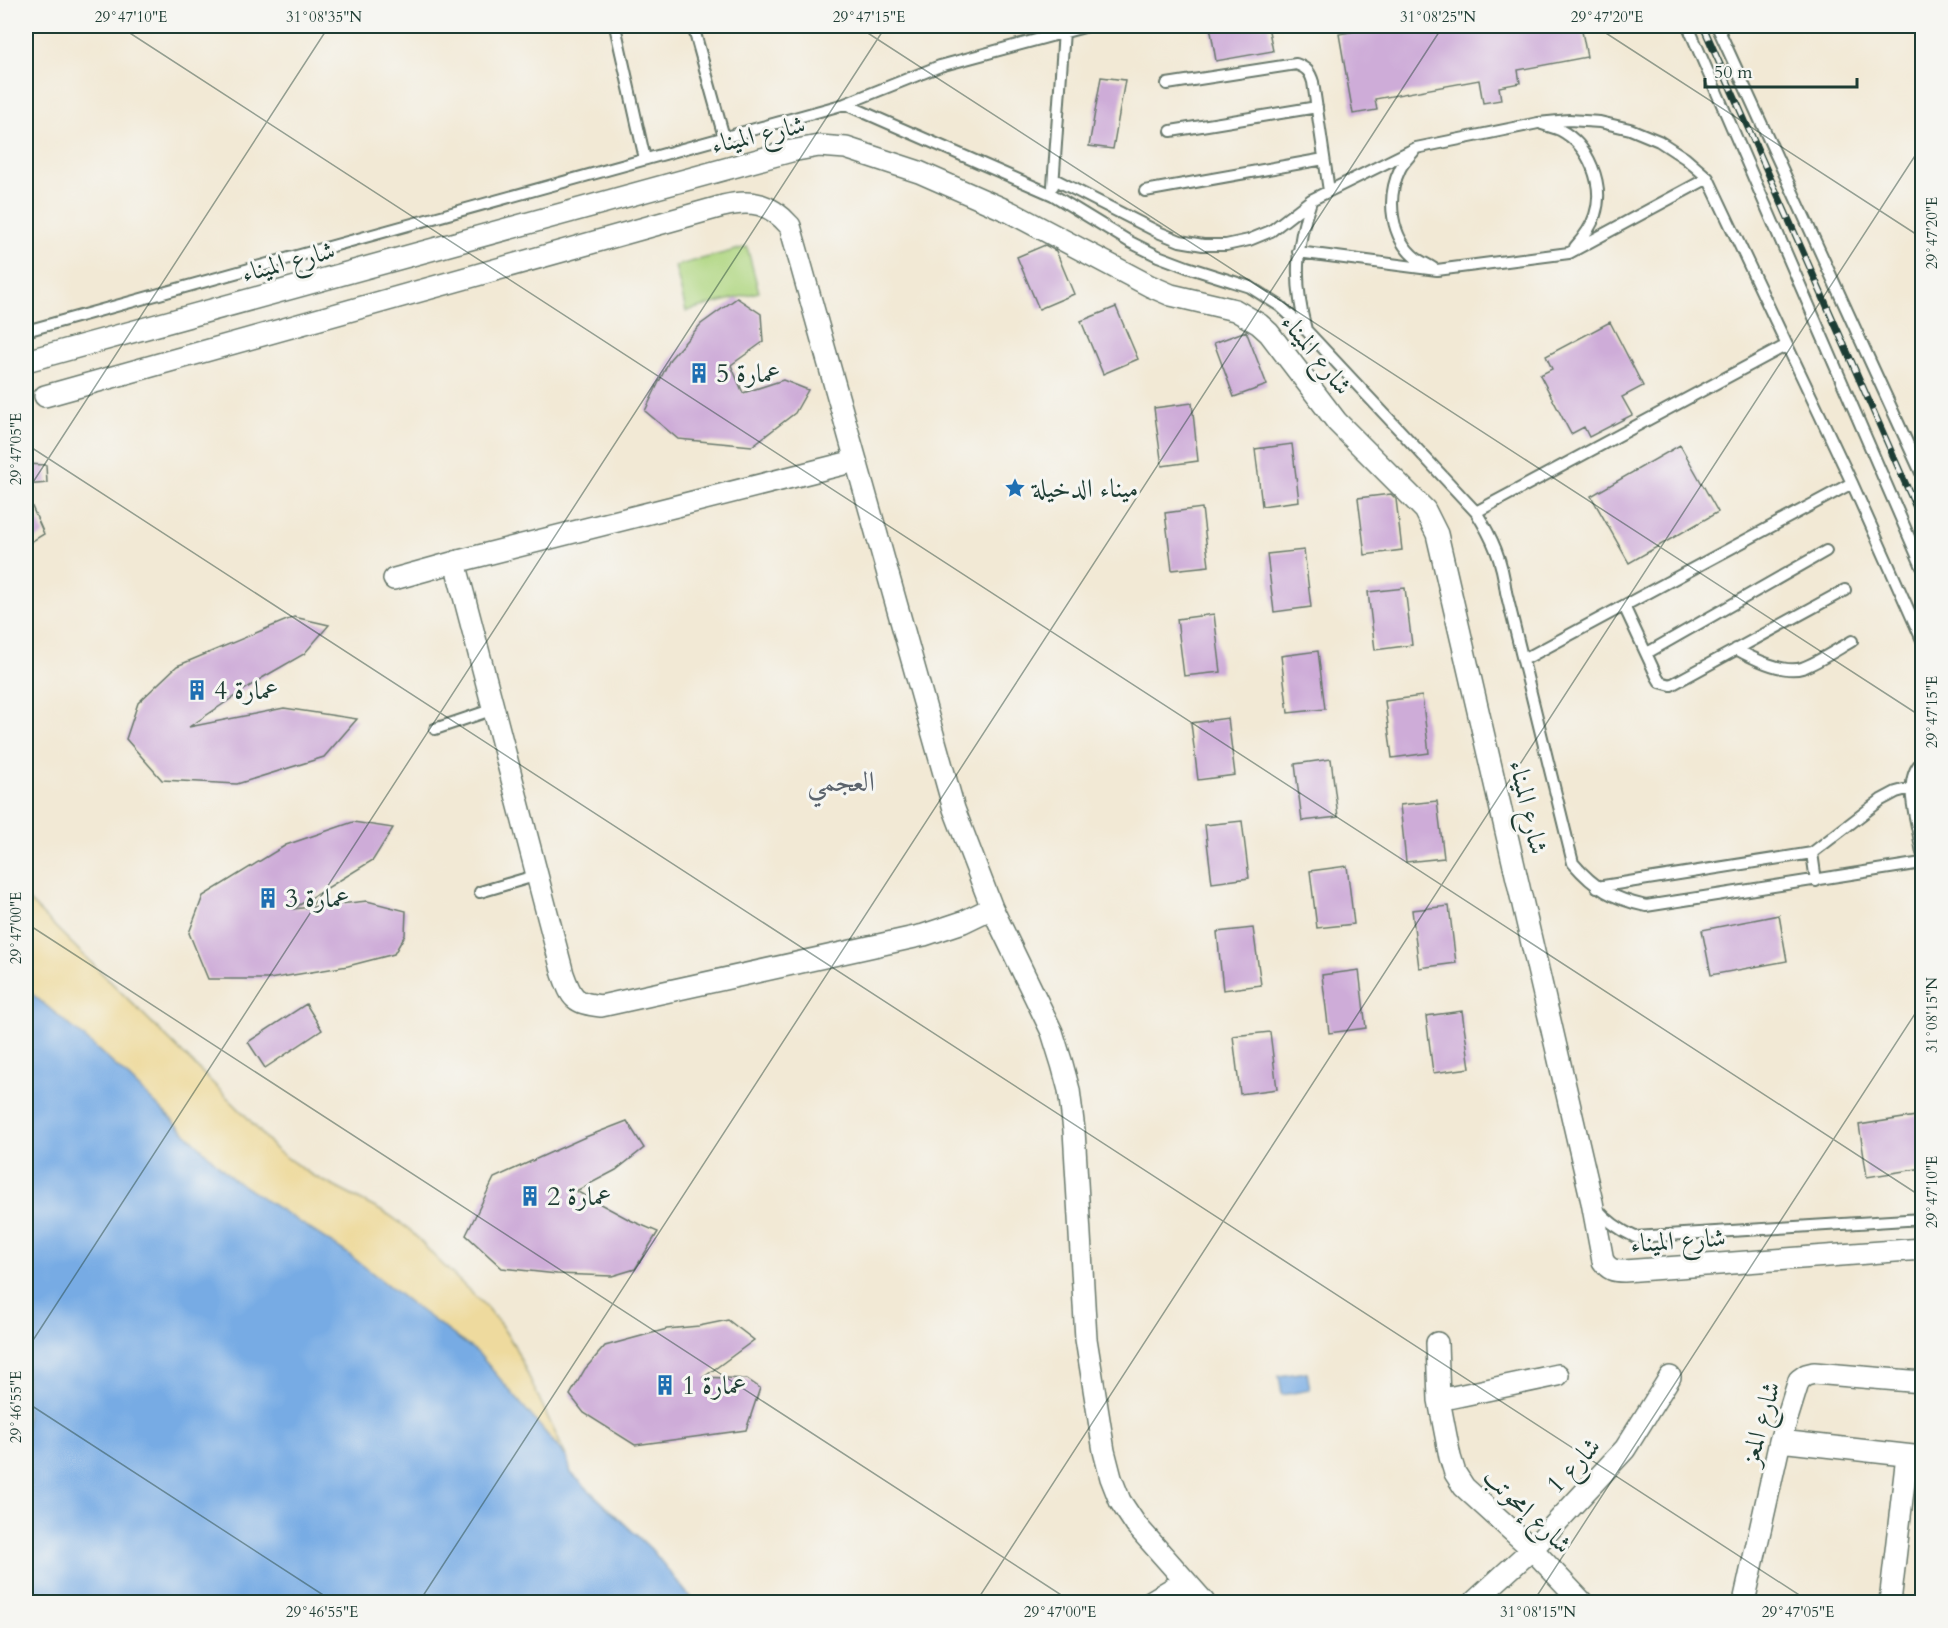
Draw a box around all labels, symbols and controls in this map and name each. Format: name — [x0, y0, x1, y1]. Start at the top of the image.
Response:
text: 29°47'10"E — [95, 7, 167, 27]
text: 31°08'35"N — [286, 7, 362, 27]
text: 29°47'15"E — [833, 7, 905, 27]
text: 31°08'25"N — [1400, 7, 1476, 27]
text: 29°47'20"E — [1571, 7, 1643, 27]
scale bar — [1705, 51, 1856, 89]
text: 50 m — [1714, 60, 1753, 85]
street label: شارع الميناء — [708, 107, 809, 166]
text: 29°47'20"E — [1922, 197, 1942, 269]
street label: شارع الميناء — [237, 232, 340, 295]
street label: شارع الميناء — [1270, 306, 1360, 405]
place label: عمارة 5 — [716, 356, 781, 391]
building icon: عمارة 5 — [687, 361, 711, 385]
text: 29°47'05"E — [6, 413, 26, 485]
place label: ميناء الدخيلة — [1030, 471, 1138, 506]
place icon: ميناء الدخيلة — [1003, 476, 1027, 500]
place label: عمارة 4 — [214, 673, 279, 708]
text: 29°47'15"E — [1922, 676, 1942, 748]
building icon: عمارة 4 — [185, 678, 209, 702]
street label: شارع الميناء — [1497, 757, 1556, 858]
district label: العجمي — [807, 763, 875, 808]
place label: عمارة 3 — [285, 881, 350, 916]
building icon: عمارة 3 — [256, 886, 280, 910]
text: 29°47'00"E — [6, 892, 26, 964]
text: 31°08'15"N — [1922, 977, 1942, 1053]
text: 29°47'10"E — [1922, 1156, 1942, 1228]
place label: عمارة 2 — [547, 1179, 612, 1214]
building icon: عمارة 2 — [518, 1184, 542, 1208]
street label: شارع الميناء — [1629, 1220, 1727, 1265]
place label: عمارة 1 — [682, 1368, 747, 1403]
text: 29°46'55"E — [6, 1371, 26, 1443]
building icon: عمارة 1 — [653, 1373, 677, 1397]
street label: شارع المعز — [1731, 1377, 1793, 1473]
street label: شارع 1 — [1538, 1429, 1611, 1504]
street label: شارع إمحوتب — [1473, 1459, 1580, 1564]
text: 29°46'55"E — [286, 1602, 358, 1622]
text: 29°47'00"E — [1024, 1602, 1096, 1622]
text: 31°08'15"N — [1500, 1602, 1576, 1622]
text: 29°47'05"E — [1762, 1602, 1834, 1622]

